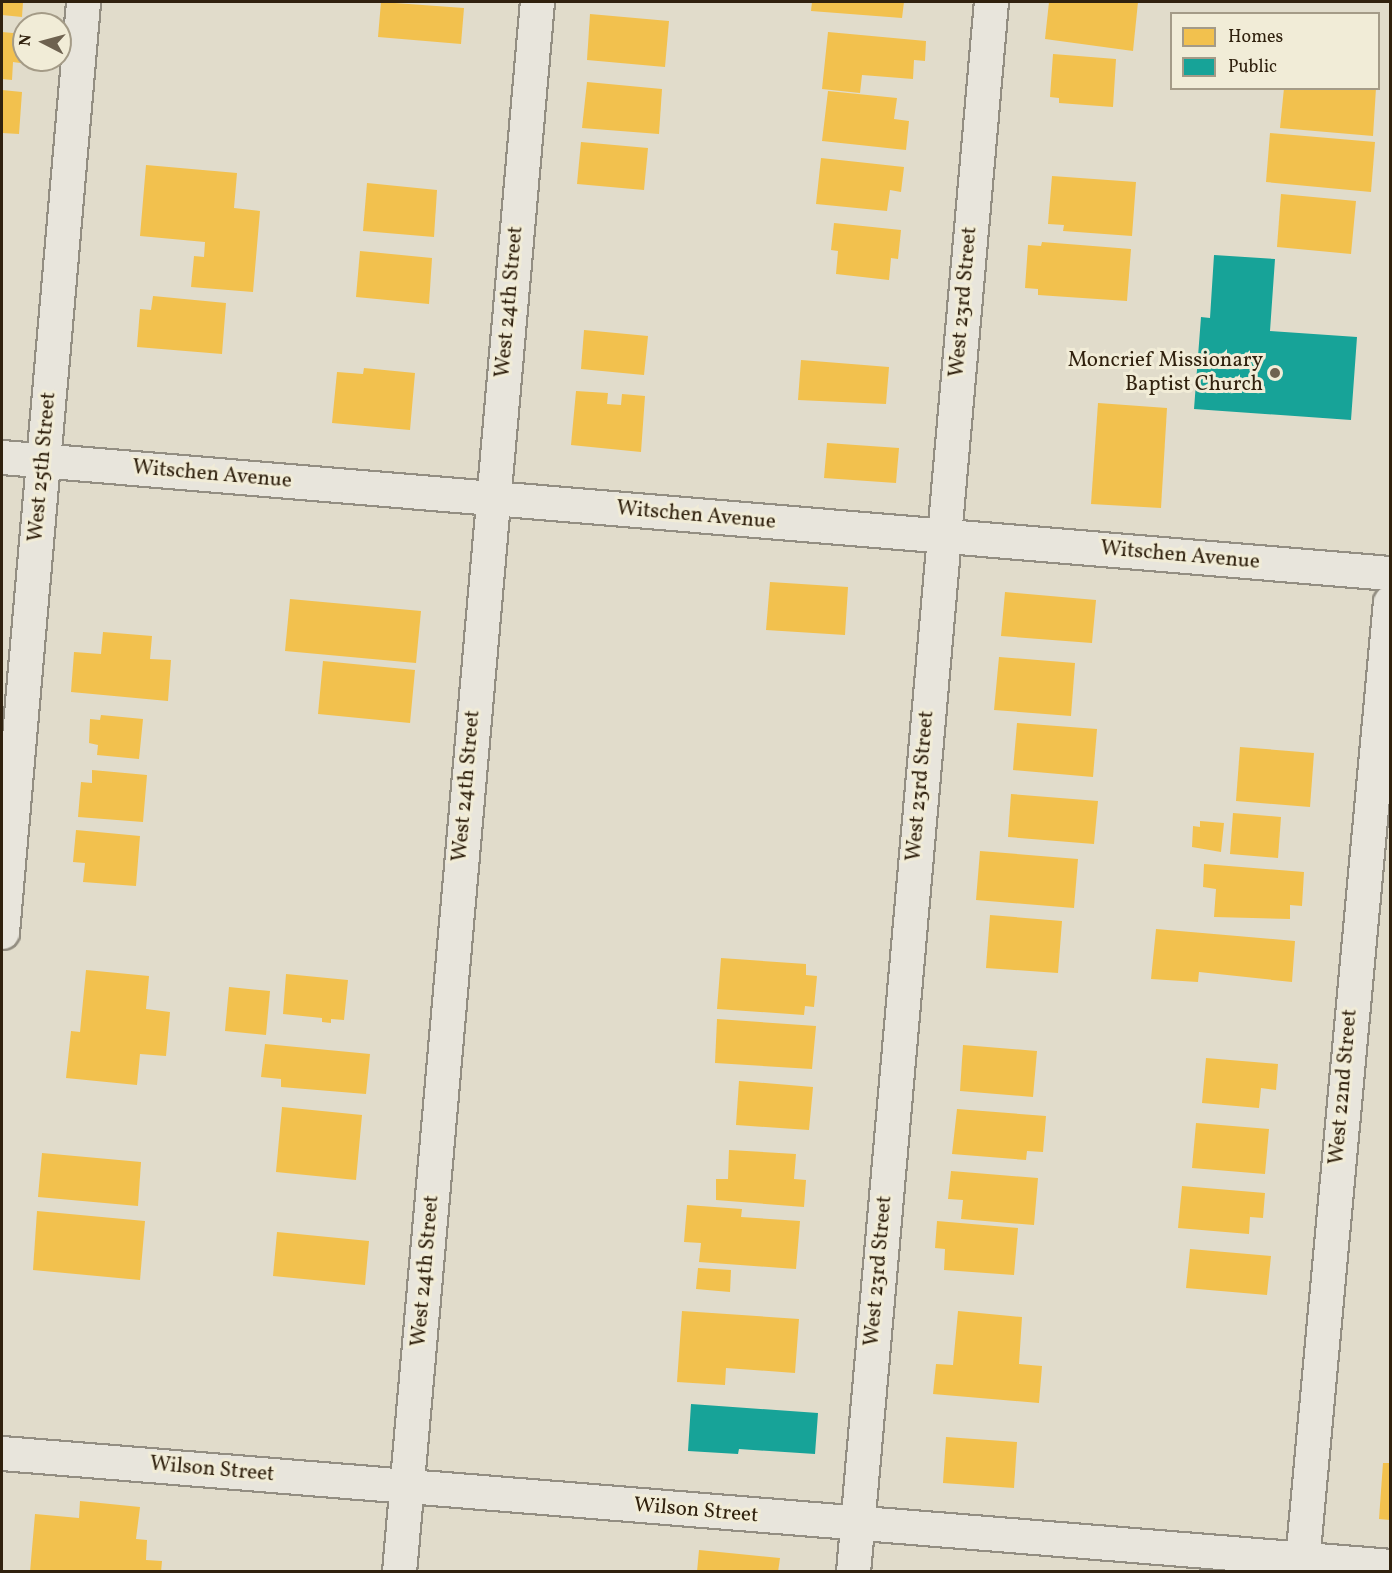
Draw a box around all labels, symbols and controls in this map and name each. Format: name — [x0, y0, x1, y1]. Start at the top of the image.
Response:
north arrow — [12, 12, 72, 72]
legend — [1170, 12, 1380, 90]
text: Homes — [1228, 25, 1283, 50]
text: N — [15, 33, 38, 47]
text: Public — [1228, 55, 1277, 80]
street label: West 24th Street — [491, 225, 529, 379]
street label: West 23rd Street — [945, 226, 983, 378]
place label: Moncrief Missionary Baptist Church — [1070, 348, 1263, 398]
marker: Moncrief Missionary Baptist Church — [1268, 366, 1282, 380]
street label: West 25th Street — [24, 391, 62, 543]
street label: Witschen Avenue — [131, 455, 293, 495]
street label: Witschen Avenue — [615, 496, 777, 536]
street label: Witschen Avenue — [1099, 536, 1261, 576]
street label: West 24th Street — [448, 709, 486, 863]
street label: West 23rd Street — [902, 710, 940, 862]
street label: West 22nd Street — [1325, 1008, 1363, 1166]
street label: West 24th Street — [407, 1194, 445, 1348]
street label: West 23rd Street — [860, 1195, 898, 1347]
street label: Wilson Street — [149, 1452, 275, 1488]
street label: Wilson Street — [633, 1493, 759, 1529]

